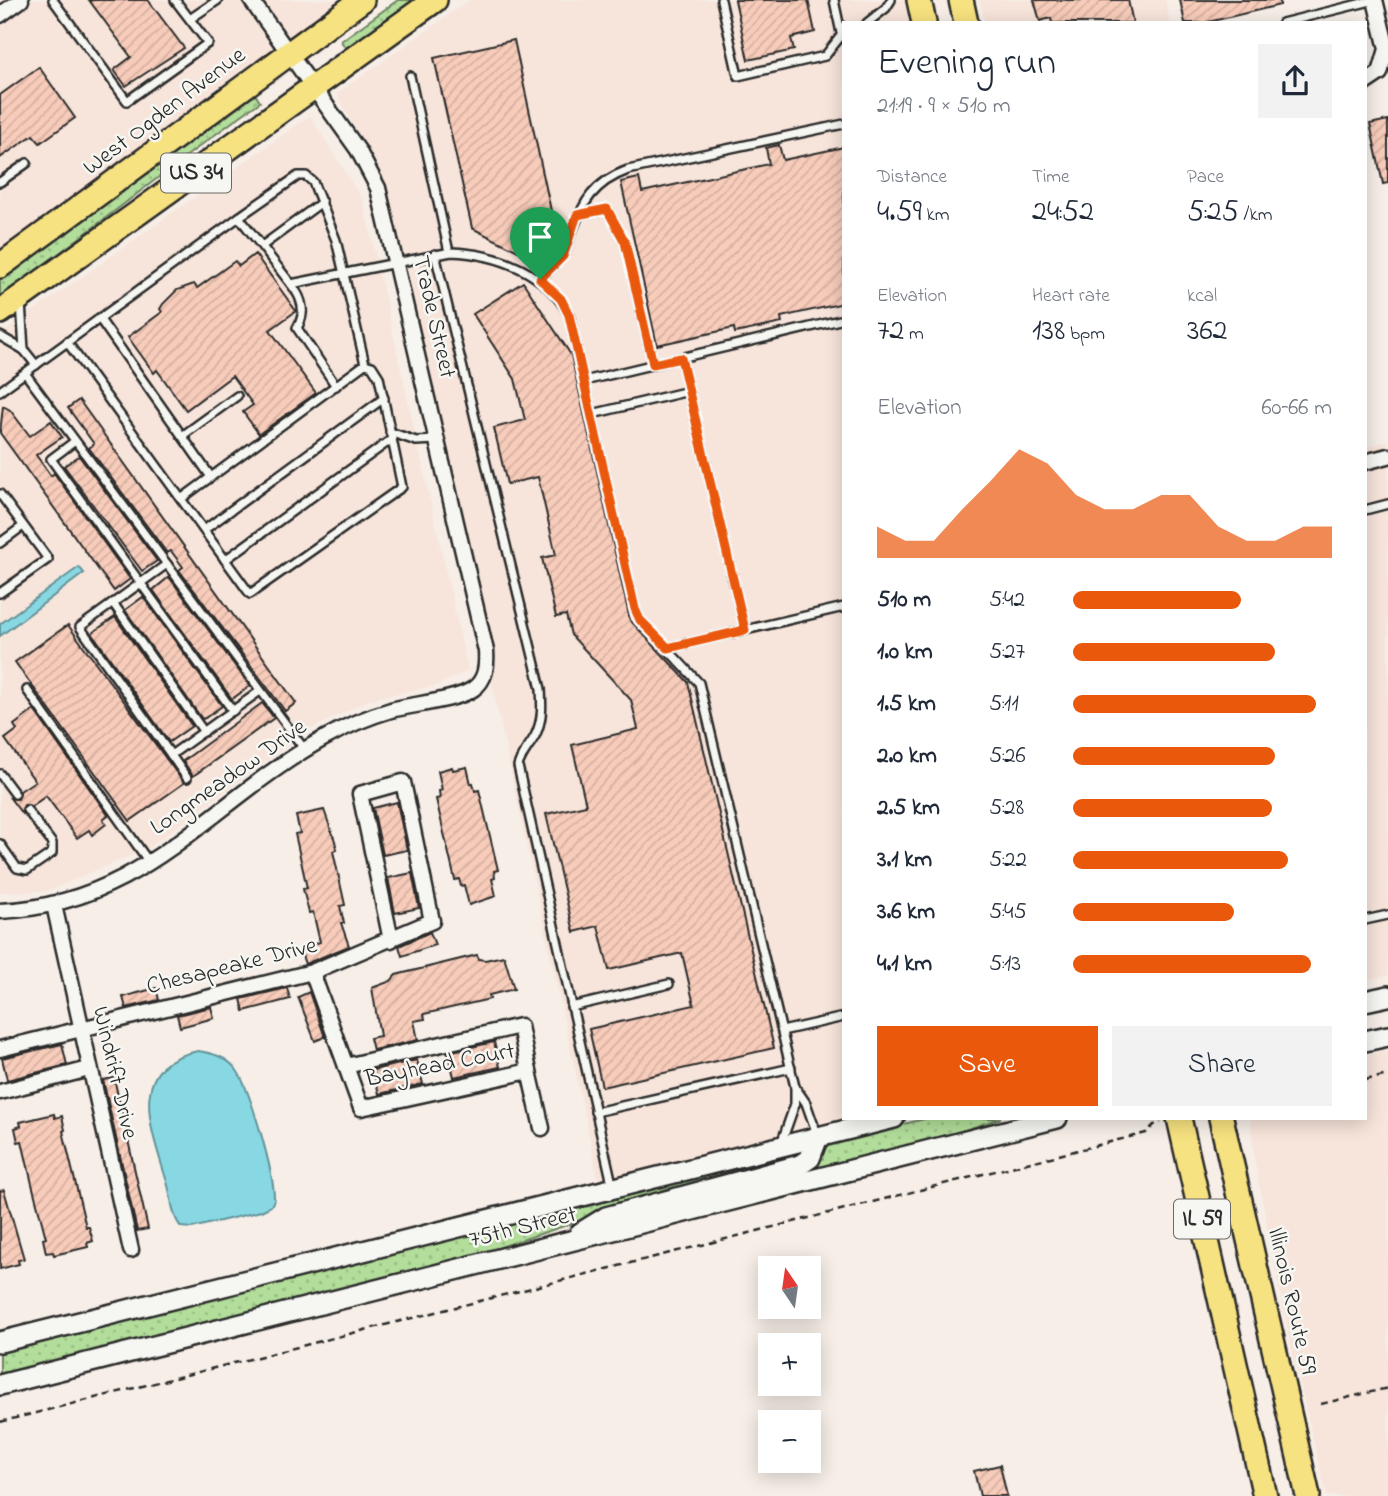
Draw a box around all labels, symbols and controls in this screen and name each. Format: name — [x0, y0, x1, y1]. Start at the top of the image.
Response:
text: Evening run — [877, 36, 1056, 92]
street label: West Ogden Avenue — [76, 39, 254, 185]
button: share — [1258, 44, 1332, 118]
text: 21:19 · 9 × 510 m — [877, 90, 1011, 123]
road number: US 34 — [161, 154, 231, 192]
text: Distance — [877, 164, 947, 191]
text: Time — [1032, 164, 1070, 191]
text: Pace — [1187, 164, 1224, 191]
text: 4.59 — [877, 191, 922, 235]
text: 24:52 — [1032, 191, 1094, 235]
text: 5:25 — [1187, 191, 1239, 235]
text: km — [922, 202, 950, 229]
text: /km — [1239, 202, 1273, 229]
pin — [510, 207, 570, 279]
icon: arrive — [521, 218, 559, 256]
street label: Trade Street — [402, 252, 464, 382]
text: Elevation — [877, 283, 947, 310]
text: Heart rate — [1032, 283, 1110, 310]
text: kcal — [1187, 283, 1217, 310]
text: 72 — [877, 310, 904, 354]
text: 138 — [1032, 310, 1065, 354]
text: 362 — [1187, 310, 1228, 354]
text: m — [904, 321, 924, 348]
text: bpm — [1065, 321, 1105, 348]
text: Elevation — [877, 392, 962, 425]
text: 60–66 m — [1261, 392, 1332, 425]
text: 510 m — [877, 584, 931, 617]
text: 5:42 — [989, 584, 1025, 617]
text: 1.0 km — [877, 636, 933, 669]
text: 5:27 — [989, 636, 1025, 669]
text: 1.5 km — [877, 688, 936, 721]
text: 5:11 — [989, 688, 1019, 721]
street label: Longmeadow Drive — [144, 711, 315, 845]
text: 2.0 km — [877, 740, 937, 773]
text: 5:26 — [989, 740, 1026, 773]
text: 2.5 km — [877, 792, 940, 825]
text: 5:28 — [989, 792, 1024, 825]
text: 3.1 km — [877, 844, 932, 877]
text: 5:22 — [989, 844, 1027, 877]
text: 3.6 km — [877, 896, 935, 929]
text: 5:45 — [989, 896, 1027, 929]
street label: Chesapeake Drive — [143, 929, 321, 1005]
text: 4.1 km — [877, 948, 932, 981]
text: 5:13 — [989, 948, 1021, 981]
street label: Windrift Drive — [82, 1003, 146, 1143]
button: Save — [877, 1026, 1098, 1106]
button: Share — [1112, 1026, 1332, 1106]
street label: Bayhead Court — [361, 1034, 518, 1099]
street label: 75th Street — [466, 1198, 580, 1258]
road number: IL 59 — [1174, 1200, 1230, 1238]
street label: Illinois Route 59 — [1257, 1224, 1325, 1379]
north arrow — [758, 1256, 821, 1320]
map controls — [758, 1256, 821, 1473]
button: + — [758, 1333, 821, 1396]
button: − — [758, 1410, 821, 1473]

